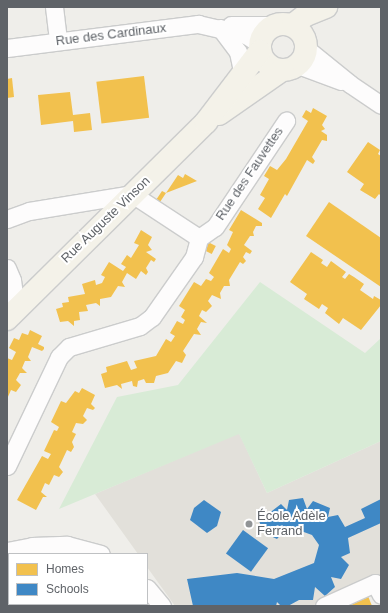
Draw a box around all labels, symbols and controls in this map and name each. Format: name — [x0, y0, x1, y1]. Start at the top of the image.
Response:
street label: Rue des Cardinaux — [55, 20, 167, 50]
street label: Rue des Fauvettes — [213, 124, 287, 224]
street label: Rue Auguste Vinson — [58, 173, 154, 267]
place label: École Adèle Ferrand — [257, 509, 326, 540]
marker: École Adèle Ferrand — [244, 519, 254, 529]
legend — [8, 553, 148, 605]
text: Homes — [46, 562, 84, 576]
text: Schools — [46, 582, 89, 596]

